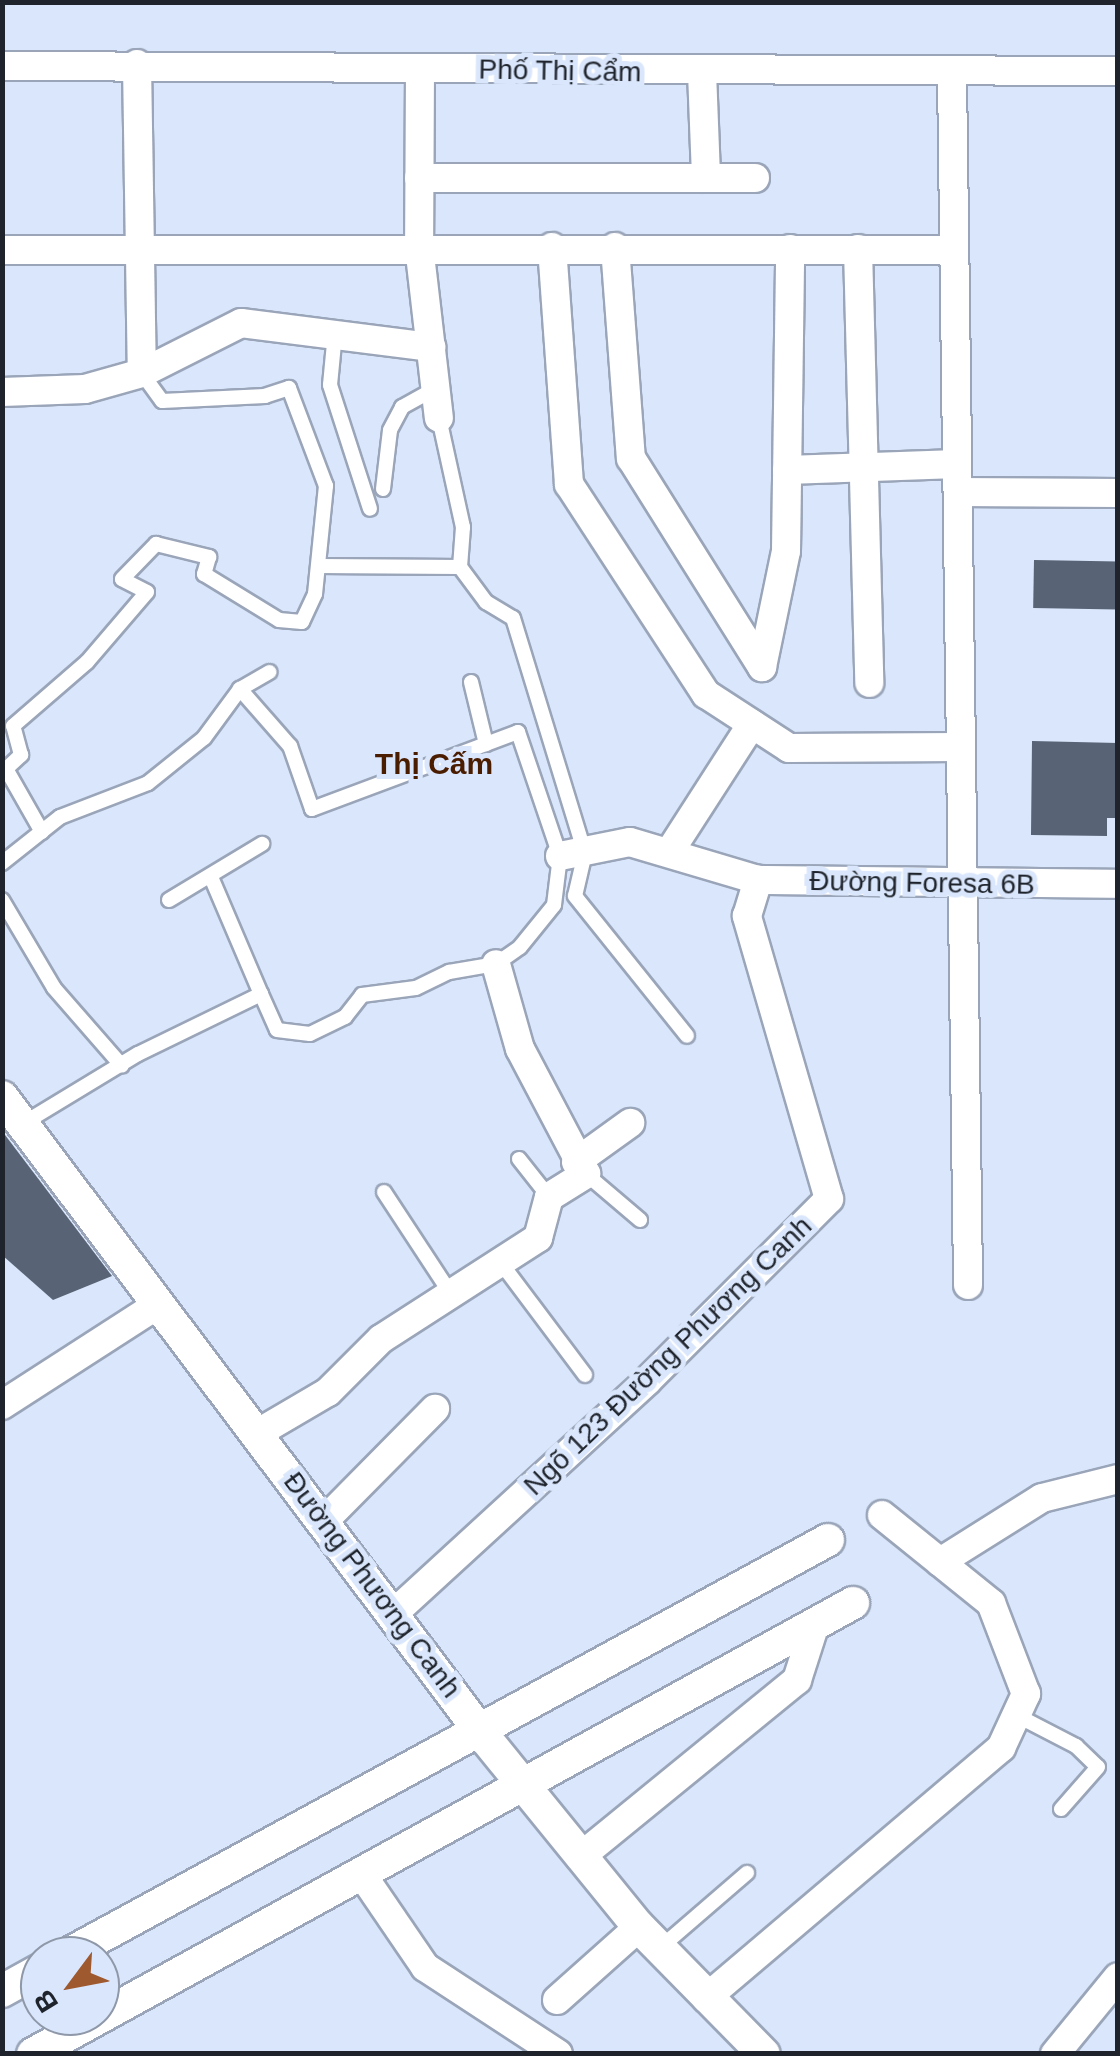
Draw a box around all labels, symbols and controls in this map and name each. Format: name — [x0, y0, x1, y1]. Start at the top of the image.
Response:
street label: Phố Thị Cẩm — [478, 53, 642, 89]
district label: Thị Cấm — [375, 746, 493, 782]
street label: Đường Foresa 6B — [809, 864, 1035, 902]
street label: Ngõ 123 Đường Phương Canh — [517, 1209, 819, 1503]
street label: Đường Phương Canh — [276, 1466, 468, 1704]
north arrow — [20, 1936, 120, 2036]
text: B — [27, 1984, 64, 2018]

